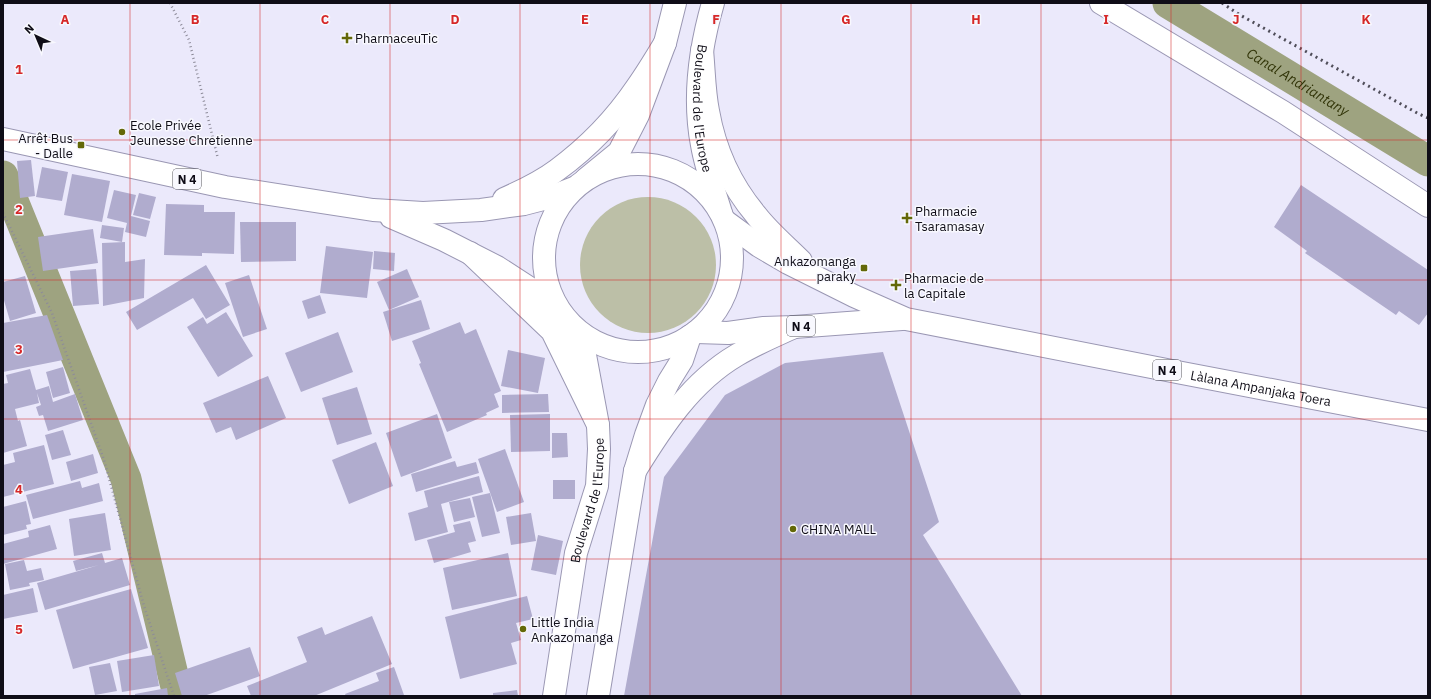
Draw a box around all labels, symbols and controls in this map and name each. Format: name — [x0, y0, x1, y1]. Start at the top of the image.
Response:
text: A — [61, 11, 70, 28]
text: B — [191, 11, 200, 28]
text: C — [321, 11, 330, 28]
text: D — [450, 11, 460, 28]
text: E — [581, 11, 589, 28]
text: F — [712, 11, 720, 28]
text: G — [841, 11, 851, 28]
text: H — [971, 11, 981, 28]
text: I — [1103, 11, 1109, 28]
text: J — [1232, 11, 1240, 28]
text: K — [1361, 11, 1371, 28]
north arrow — [16, 16, 56, 56]
text: N — [21, 21, 37, 37]
place label: PharmaceuTic — [355, 30, 438, 47]
marker: PharmaceuTic — [342, 33, 352, 43]
street label: Boulevard de l'Europe — [689, 43, 716, 174]
water label: Canal Andriantany — [1243, 44, 1353, 121]
text: 1 — [15, 61, 23, 78]
place label: Ecole Privée Jeunesse Chretienne — [130, 117, 253, 149]
marker: Ecole Privée Jeunesse Chretienne — [117, 127, 127, 137]
place label: Arrêt Bus - Dalle — [18, 130, 73, 162]
marker: Arrêt Bus - Dalle — [76, 140, 86, 150]
road number: N 4 — [173, 169, 201, 189]
text: 2 — [15, 201, 23, 218]
place label: Pharmacie Tsaramasay — [915, 203, 985, 235]
marker: Pharmacie Tsaramasay — [902, 213, 912, 223]
place label: Ankazomanga paraky — [774, 253, 857, 285]
marker: Ankazomanga paraky — [859, 263, 869, 273]
place label: Pharmacie de la Capitale — [904, 270, 984, 302]
marker: Pharmacie de la Capitale — [891, 280, 901, 290]
road number: N 4 — [787, 316, 815, 336]
text: 3 — [15, 341, 23, 358]
road number: N 4 — [1153, 360, 1181, 380]
street label: Làlana Ampanjaka Toera — [1189, 366, 1333, 410]
street label: Boulevard de l'Europe — [566, 437, 608, 564]
text: 4 — [15, 481, 23, 498]
place label: CHINA MALL — [801, 521, 876, 538]
marker: CHINA MALL — [788, 524, 798, 534]
place label: Little India Ankazomanga — [531, 614, 613, 646]
text: 5 — [15, 621, 23, 638]
marker: Little India Ankazomanga — [518, 624, 528, 634]

